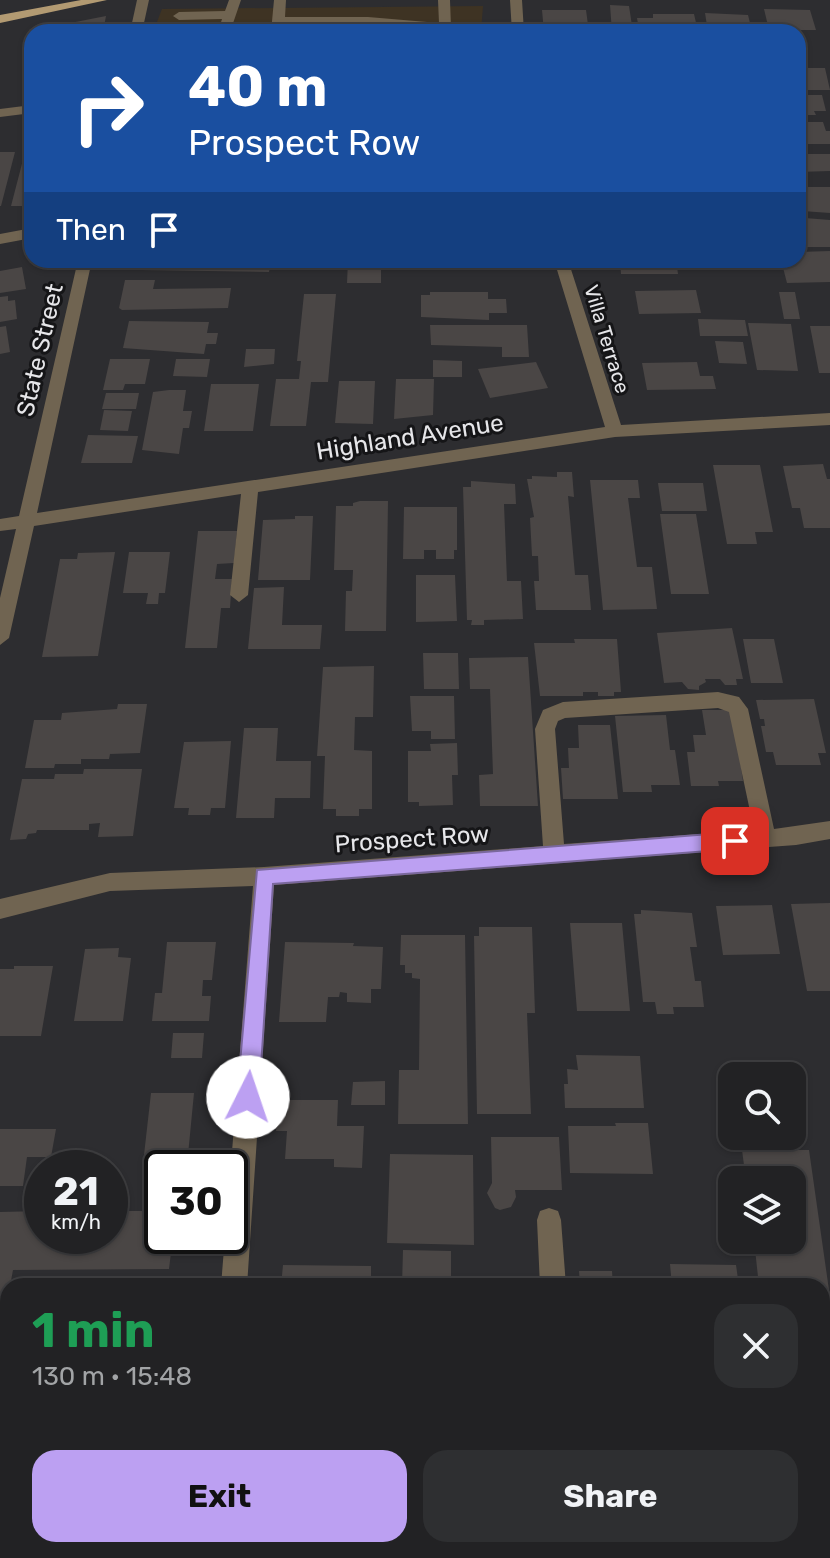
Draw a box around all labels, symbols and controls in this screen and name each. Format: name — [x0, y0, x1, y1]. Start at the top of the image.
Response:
text: 40 m — [188, 54, 328, 120]
icon: right — [56, 56, 160, 160]
text: Prospect Row — [188, 121, 420, 164]
icon: arrive — [142, 208, 186, 252]
text: Then — [56, 212, 126, 248]
street label: State Street — [11, 281, 69, 419]
street label: Villa Terrace — [579, 282, 635, 396]
street label: Highland Avenue — [314, 408, 506, 466]
pin — [701, 807, 769, 875]
icon: arrive — [713, 819, 757, 863]
street label: Prospect Row — [334, 820, 490, 858]
position arrow — [206, 1055, 290, 1139]
map controls — [718, 1062, 806, 1254]
button: search — [718, 1062, 806, 1150]
speed limit sign: 30 — [144, 1150, 248, 1254]
button: layers — [718, 1166, 806, 1254]
text: 21 — [53, 1168, 99, 1215]
text: km/h — [51, 1210, 101, 1234]
text: 1 min — [32, 1302, 155, 1359]
button: close — [714, 1304, 798, 1388]
text: 130 m · 15:48 — [32, 1361, 192, 1392]
button: Exit — [32, 1450, 407, 1542]
button: Share — [423, 1450, 798, 1542]

